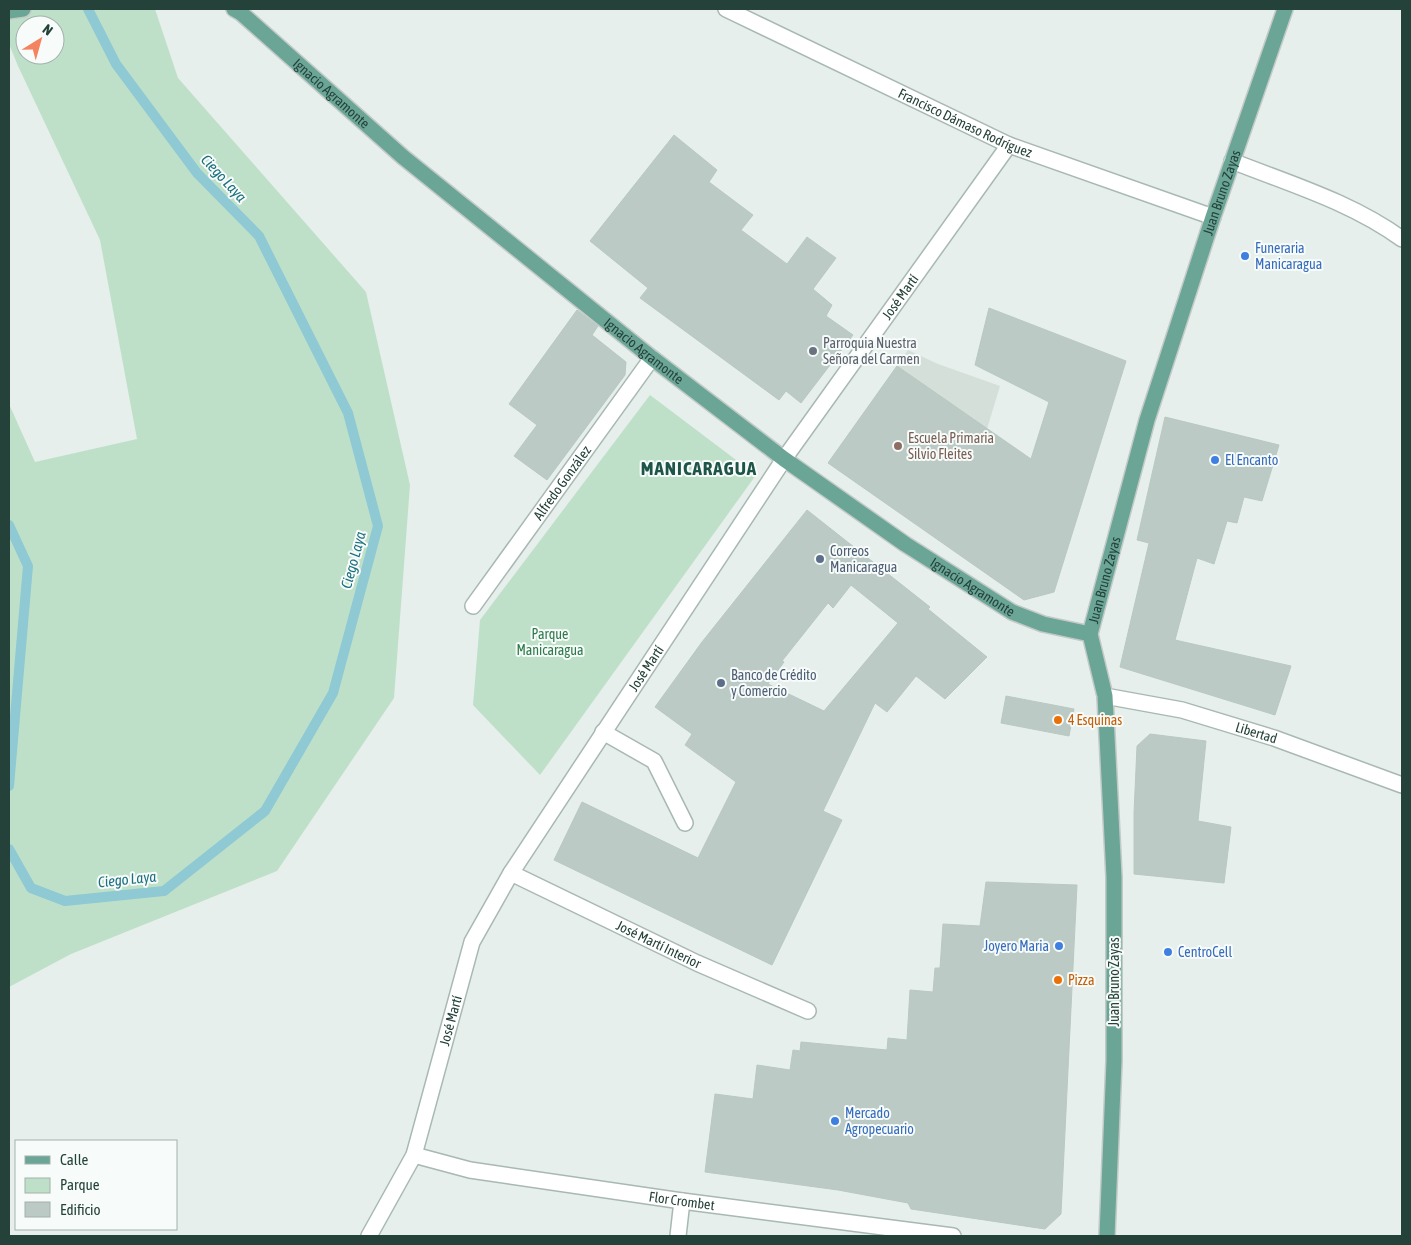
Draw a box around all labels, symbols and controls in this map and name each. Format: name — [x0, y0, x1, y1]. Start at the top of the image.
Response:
north arrow — [15, 15, 65, 65]
text: N — [40, 21, 56, 38]
street label: Ignacio Agramonte — [290, 55, 373, 132]
street label: Francisco Dámaso Rodríguez — [896, 85, 1034, 161]
street label: Juan Bruno Zayas — [1200, 148, 1244, 237]
water label: Ciego Laya — [198, 151, 250, 205]
place label: Funeraria Manicaragua — [1255, 240, 1322, 272]
marker: Funeraria Manicaragua — [1239, 250, 1251, 262]
street label: José Martí — [879, 271, 922, 322]
street label: Ignacio Agramonte — [601, 315, 687, 387]
place label: Parroquia Nuestra Señora del Carmen — [823, 335, 920, 367]
marker: Parroquia Nuestra Señora del Carmen — [807, 345, 819, 357]
place label: Escuela Primaria Silvio Fleites — [908, 430, 994, 462]
marker: Escuela Primaria Silvio Fleites — [892, 440, 904, 452]
street label: Alfredo González — [530, 443, 594, 523]
place label: El Encanto — [1225, 452, 1278, 468]
marker: El Encanto — [1209, 454, 1221, 466]
district label: MANICARAGUA — [641, 457, 757, 479]
water label: Ciego Laya — [337, 530, 369, 590]
street label: Juan Bruno Zayas — [1085, 535, 1124, 625]
place label: Correos Manicaragua — [830, 543, 897, 575]
marker: Correos Manicaragua — [814, 553, 826, 565]
street label: Ignacio Agramonte — [927, 554, 1018, 620]
park label: Parque Manicaragua — [516, 626, 584, 658]
street label: José Martí — [625, 642, 667, 694]
place label: Banco de Crédito y Comercio — [731, 667, 817, 699]
marker: Banco de Crédito y Comercio — [715, 677, 727, 689]
place label: 4 Esquinas — [1068, 712, 1122, 728]
marker: 4 Esquinas — [1052, 714, 1064, 726]
street label: Libertad — [1234, 719, 1279, 747]
water label: Ciego Laya — [97, 867, 157, 891]
street label: José Martí Interior — [614, 917, 704, 972]
street label: Juan Bruno Zayas — [1106, 937, 1122, 1027]
place label: Joyero Maria — [984, 938, 1049, 954]
marker: Joyero Maria — [1053, 940, 1065, 952]
place label: CentroCell — [1178, 944, 1233, 960]
marker: CentroCell — [1162, 946, 1174, 958]
place label: Pizza — [1068, 972, 1094, 988]
marker: Pizza — [1052, 974, 1064, 986]
street label: José Martí — [436, 994, 465, 1048]
place label: Mercado Agropecuario — [845, 1105, 914, 1137]
marker: Mercado Agropecuario — [829, 1115, 841, 1127]
legend — [15, 1140, 178, 1230]
text: Calle — [60, 1151, 89, 1168]
text: Parque — [60, 1176, 100, 1193]
street label: Flor Crombet — [648, 1188, 716, 1213]
text: Edificio — [60, 1201, 101, 1218]

